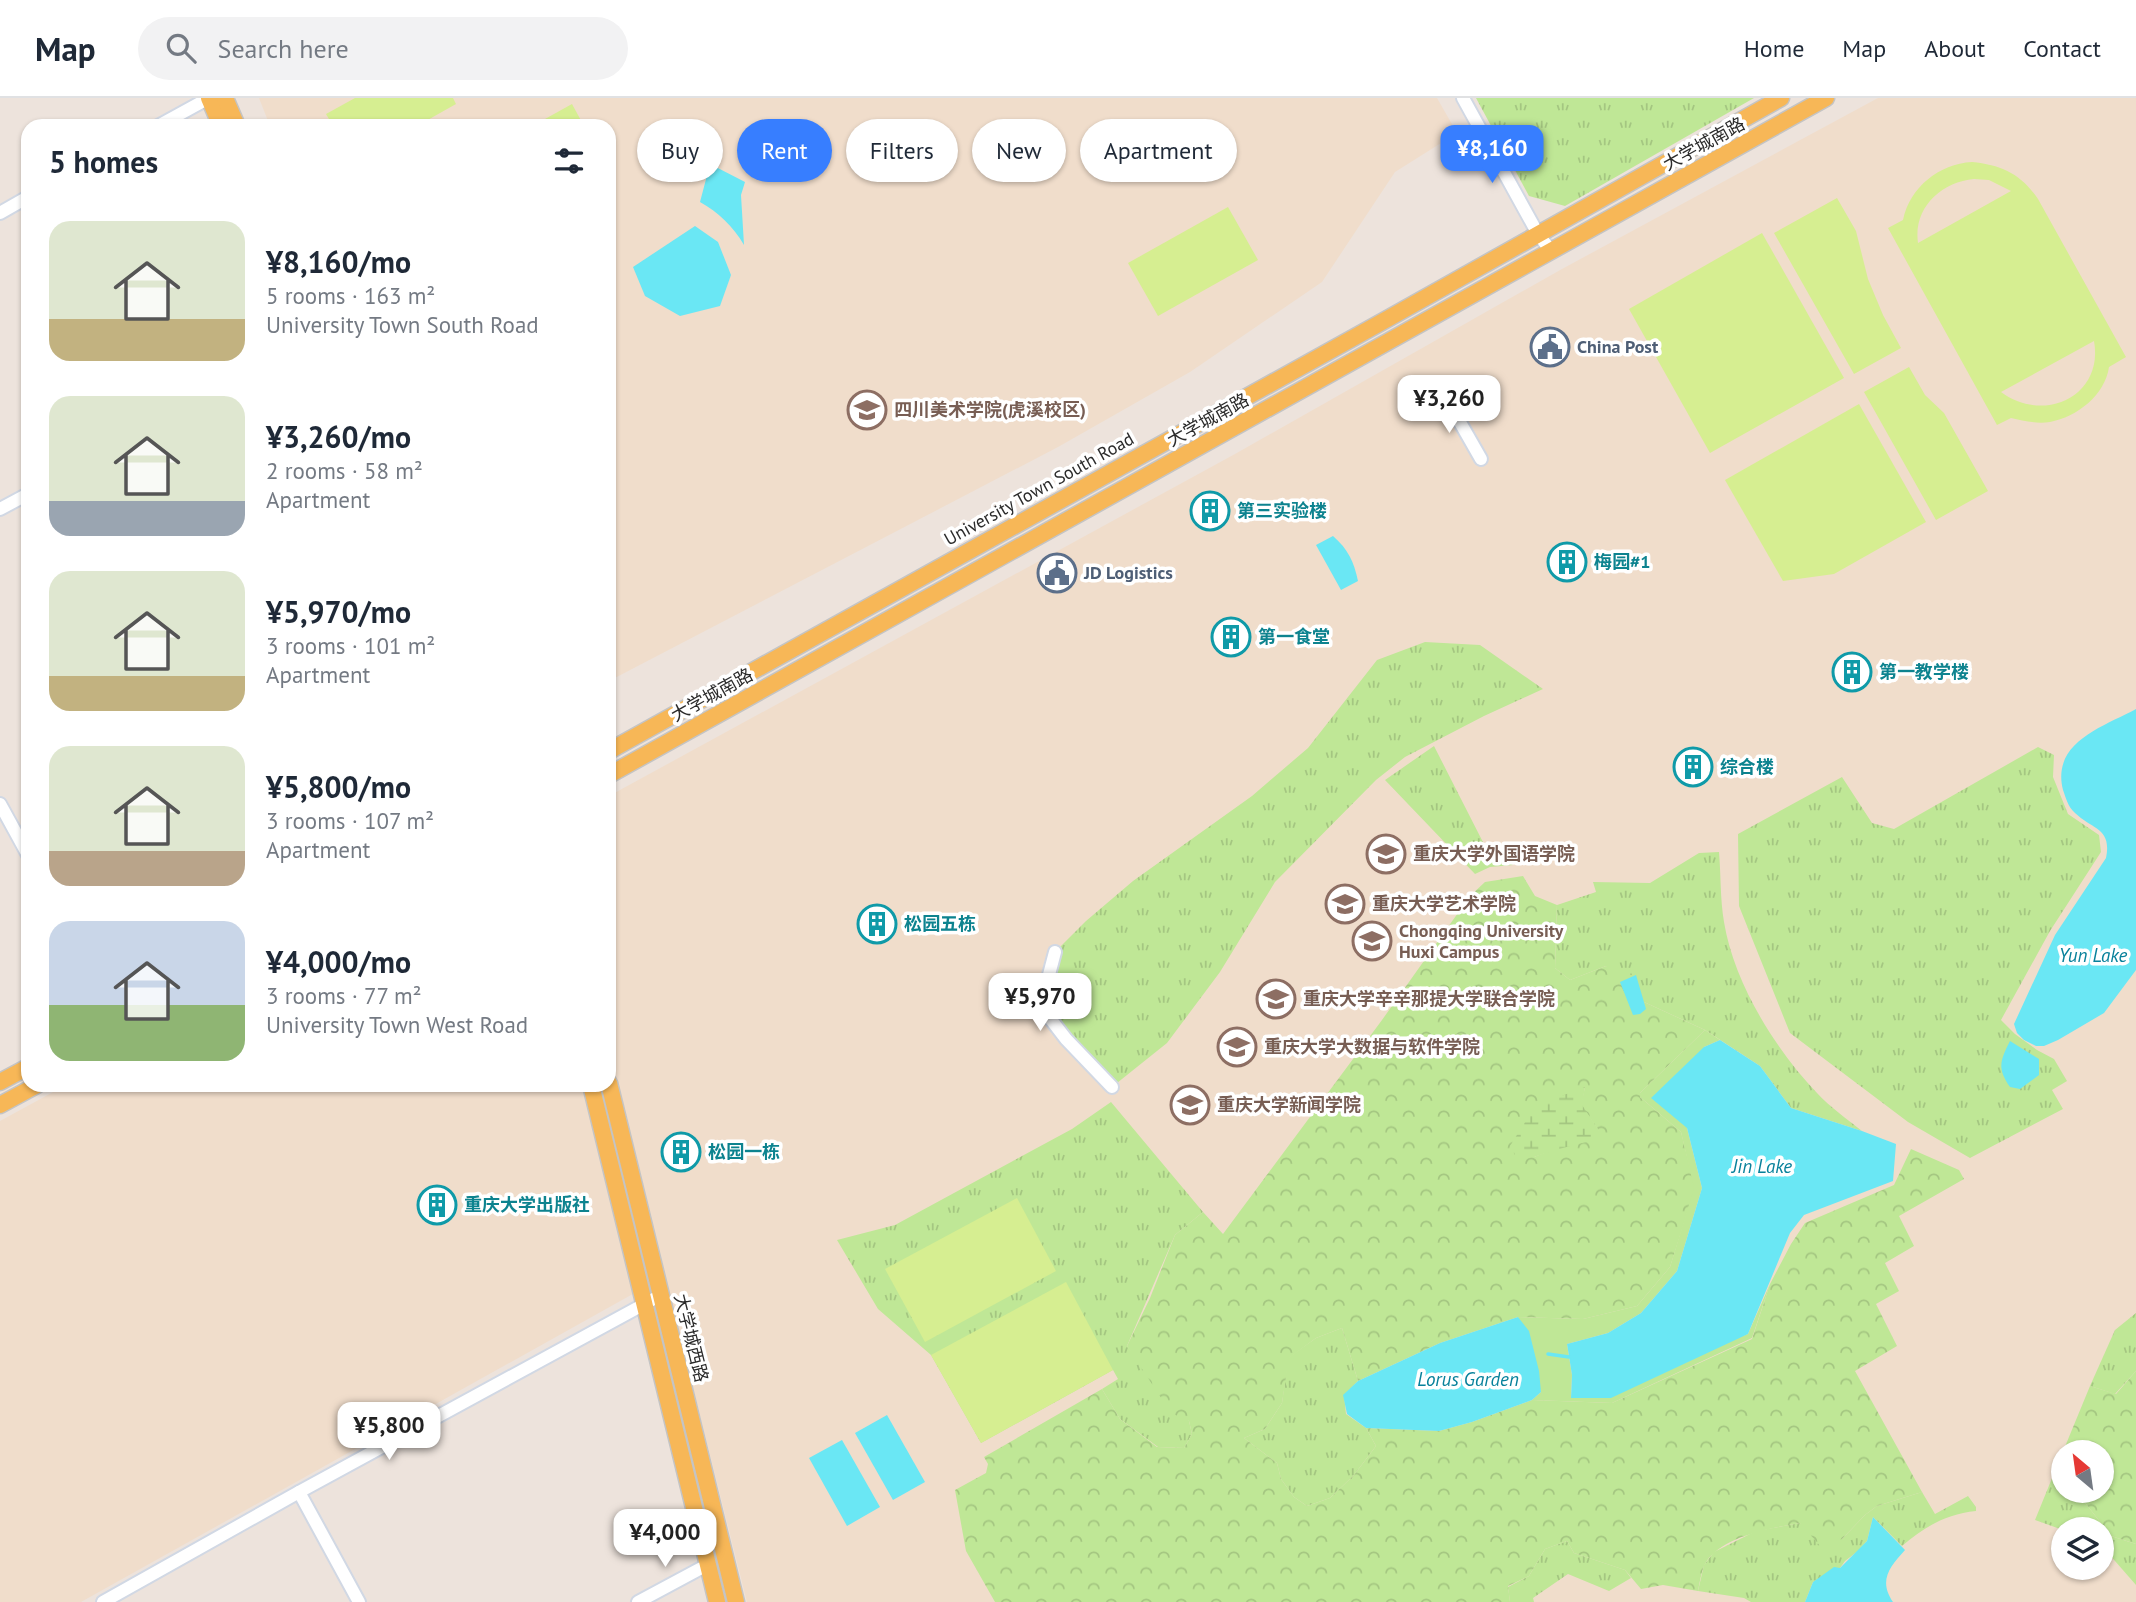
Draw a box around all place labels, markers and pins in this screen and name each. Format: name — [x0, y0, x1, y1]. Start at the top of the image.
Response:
pin: ¥8,160 — [1435, 126, 1549, 185]
public building icon: China Post — [1529, 326, 1571, 368]
place label: China Post — [1577, 335, 1659, 358]
pin: ¥3,260 — [1392, 376, 1506, 435]
school or university icon: 四川美术学院(虎溪校区) — [846, 389, 888, 431]
place label: 四川美术学院(虎溪校区) — [894, 398, 1086, 421]
building icon: 第三实验楼 — [1189, 490, 1231, 532]
place label: 第三实验楼 — [1237, 499, 1327, 522]
building icon: 梅园#1 — [1546, 541, 1588, 583]
place label: 梅园#1 — [1594, 550, 1650, 573]
public building icon: JD Logistics — [1036, 552, 1078, 594]
place label: JD Logistics — [1083, 561, 1173, 584]
building icon: 第一食堂 — [1210, 616, 1252, 658]
place label: 第一食堂 — [1258, 625, 1330, 648]
building icon: 第一教学楼 — [1831, 651, 1873, 693]
place label: 第一教学楼 — [1879, 660, 1969, 683]
building icon: 综合楼 — [1672, 746, 1714, 788]
place label: 综合楼 — [1720, 755, 1774, 778]
school or university icon: 重庆大学外国语学院 — [1365, 833, 1407, 875]
place label: 重庆大学外国语学院 — [1413, 842, 1575, 865]
school or university icon: 重庆大学艺术学院 — [1324, 883, 1366, 925]
place label: 重庆大学艺术学院 — [1372, 892, 1516, 915]
building icon: 松园五栋 — [856, 903, 898, 945]
place label: 松园五栋 — [904, 912, 976, 935]
place label: Chongqing University Huxi Campus — [1399, 919, 1564, 963]
school or university icon: Chongqing University Huxi Campus — [1351, 920, 1393, 962]
pin: ¥5,970 — [983, 974, 1097, 1033]
school or university icon: 重庆大学辛辛那提大学联合学院 — [1255, 978, 1297, 1020]
place label: 重庆大学辛辛那提大学联合学院 — [1303, 987, 1555, 1010]
school or university icon: 重庆大学大数据与软件学院 — [1216, 1026, 1258, 1068]
place label: 重庆大学大数据与软件学院 — [1264, 1035, 1480, 1058]
school or university icon: 重庆大学新闻学院 — [1169, 1084, 1211, 1126]
place label: 重庆大学新闻学院 — [1217, 1093, 1361, 1116]
building icon: 松园一栋 — [660, 1131, 702, 1173]
place label: 松园一栋 — [708, 1140, 780, 1163]
building icon: 重庆大学出版社 — [416, 1184, 458, 1226]
place label: 重庆大学出版社 — [464, 1193, 590, 1216]
pin: ¥5,800 — [332, 1402, 446, 1462]
pin: ¥4,000 — [608, 1510, 722, 1569]

